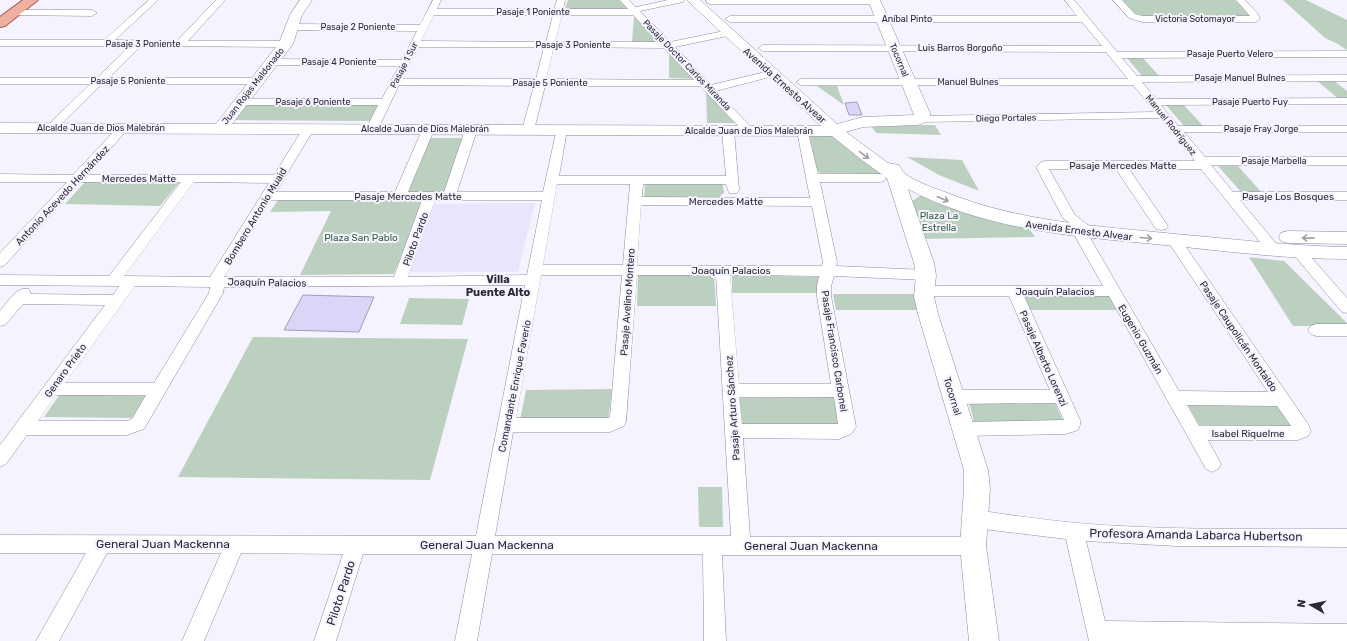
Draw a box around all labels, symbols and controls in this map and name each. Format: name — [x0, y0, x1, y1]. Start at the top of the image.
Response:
street label: Pasaje 1 Poniente — [496, 7, 570, 17]
street label: Aníbal Pinto — [882, 14, 932, 24]
street label: Victoria Sotomayor — [1155, 14, 1236, 24]
street label: Pasaje Doctor Carlos Miranda — [641, 18, 733, 112]
street label: Pasaje 2 Poniente — [321, 22, 395, 32]
street label: Pasaje 3 Poniente — [106, 39, 180, 49]
street label: Pasaje 1 Sur — [388, 40, 420, 90]
street label: Pasaje 3 Poniente — [536, 40, 610, 50]
street label: Tocornal — [887, 42, 911, 78]
street label: Luis Barros Borgoño — [918, 43, 1002, 53]
street label: Avenida Ernesto Alvear — [740, 45, 828, 126]
street label: Juan Rojas Maldonado — [220, 46, 286, 126]
street label: Pasaje Puerto Velero — [1187, 49, 1273, 59]
street label: Pasaje 4 Poniente — [301, 57, 377, 67]
street label: Pasaje Manuel Bulnes — [1195, 73, 1286, 83]
street label: Pasaje 5 Poniente — [91, 76, 165, 86]
street label: Manuel Bulnes — [937, 77, 999, 87]
street label: Pasaje 5 Poniente — [513, 78, 587, 88]
street label: Manuel Rodríguez — [1144, 93, 1199, 158]
street label: Pasaje 6 Poniente — [276, 97, 350, 107]
street label: Pasaje Puerto Fuy — [1212, 97, 1288, 107]
street label: Diego Portales — [976, 112, 1037, 124]
street label: Alcalde Juan de Dios Malebrán — [37, 123, 165, 133]
street label: Alcalde Juan de Dios Malebrán — [361, 124, 489, 134]
street label: Pasaje Fray Jorge — [1224, 124, 1298, 134]
street label: Alcalde Juan de Dios Malebrán — [685, 126, 813, 136]
street label: Antonio Acevedo Hernández — [13, 143, 112, 248]
one-way arrow — [859, 150, 870, 159]
street label: Pasaje Marbella — [1241, 156, 1307, 166]
street label: Pasaje Mercedes Matte — [1069, 160, 1177, 172]
street label: Bombero Antonio Muaid — [222, 166, 290, 267]
street label: Mercedes Matte — [102, 173, 177, 185]
street label: Pasaje Mercedes Matte — [354, 191, 462, 203]
street label: Pasaje Los Bosques — [1242, 191, 1334, 203]
one-way arrow — [937, 195, 949, 203]
street label: Mercedes Matte — [689, 196, 764, 208]
park label: Plaza La Estrella — [920, 210, 958, 234]
street label: Piloto Pardo — [401, 211, 431, 268]
street label: Avenida Ernesto Alvear — [1025, 218, 1133, 244]
park label: Plaza San Pablo — [324, 232, 398, 244]
one-way arrow — [1139, 234, 1152, 241]
one-way arrow — [1302, 234, 1315, 242]
street label: Pasaje Avelino Montero — [618, 248, 638, 356]
street label: Joaquín Palacios — [691, 265, 771, 277]
district label: Villa Puente Alto — [466, 273, 531, 299]
street label: Joaquín Palacios — [227, 276, 307, 290]
street label: Pasaje Caupolicán Montaldo — [1197, 279, 1280, 394]
street label: Joaquín Palacios — [1015, 286, 1095, 298]
street label: Pasaje Francisco Carbonel — [818, 290, 850, 413]
street label: Eugenio Guzmán — [1115, 302, 1165, 377]
street label: Pasaje Alberto Lorenzi — [1017, 309, 1070, 408]
street label: Comandante Enrique Faverio — [496, 319, 534, 453]
street label: Genaro Prieto — [42, 341, 90, 400]
street label: Pasaje Arturo Sánchez — [723, 355, 743, 461]
street label: Tocornal — [941, 376, 964, 417]
street label: Isabel Riquelme — [1211, 428, 1285, 440]
street label: Profesora Amanda Labarca Hubertson — [1089, 526, 1303, 544]
street label: General Juan Mackenna — [96, 537, 230, 551]
street label: General Juan Mackenna — [420, 538, 554, 552]
street label: General Juan Mackenna — [744, 539, 878, 553]
street label: Piloto Pardo — [324, 559, 358, 627]
north arrow — [1291, 585, 1331, 625]
text: N — [1295, 599, 1309, 608]

